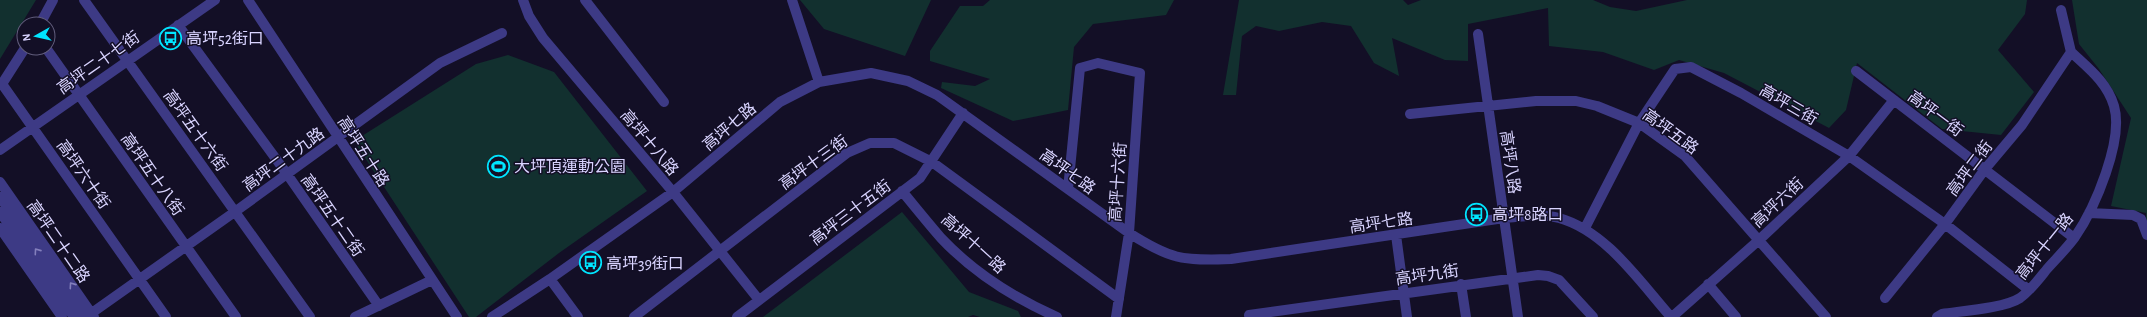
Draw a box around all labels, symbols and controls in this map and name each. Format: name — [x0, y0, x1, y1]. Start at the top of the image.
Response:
north arrow — [16, 16, 56, 56]
bus stop icon: 高坪52街口 — [158, 25, 184, 51]
street label: 高坪二十七街 — [54, 28, 142, 97]
place label: 高坪52街口 — [186, 30, 264, 47]
text: N — [21, 33, 33, 42]
street label: 高坪三街 — [1757, 81, 1821, 128]
street label: 高坪五十六街 — [161, 86, 231, 174]
street label: 高坪一街 — [1905, 87, 1966, 139]
street label: 高坪七路 — [699, 99, 759, 153]
street label: 高坪十八路 — [617, 106, 682, 178]
street label: 高坪五路 — [1640, 106, 1702, 157]
street label: 高坪五十路 — [335, 113, 392, 189]
street label: 高坪二十九路 — [239, 124, 327, 194]
street label: 高坪八路 — [1498, 129, 1523, 195]
street label: 高坪五十八街 — [118, 130, 187, 218]
street label: 高坪十三街 — [776, 132, 851, 193]
street label: 高坪六十街 — [54, 137, 114, 212]
street label: 高坪二街 — [1943, 138, 1995, 199]
street label: 高坪十六街 — [1106, 142, 1129, 223]
street label: 高坪七路 — [1037, 146, 1099, 197]
sports icon: 大坪頂運動公園 — [486, 153, 512, 179]
place label: 大坪頂運動公園 — [514, 158, 626, 175]
street label: 高坪五十二街 — [298, 171, 367, 259]
street label: 高坪六街 — [1748, 174, 1807, 230]
street label: 高坪三十五街 — [807, 177, 894, 248]
street label: 高坪二十二路 — [24, 197, 93, 285]
bus stop icon: 高坪8路口 — [1463, 201, 1489, 227]
place label: 高坪8路口 — [1492, 206, 1564, 223]
street label: 高坪十一路 — [938, 210, 1009, 276]
street label: 高坪七路 — [1348, 210, 1414, 235]
street label: 高坪十一路 — [2013, 210, 2076, 283]
one-way arrow — [35, 248, 42, 255]
bus stop icon: 高坪39街口 — [577, 250, 603, 276]
place label: 高坪39街口 — [606, 255, 684, 272]
street label: 高坪九街 — [1394, 262, 1460, 287]
one-way arrow — [69, 282, 77, 289]

